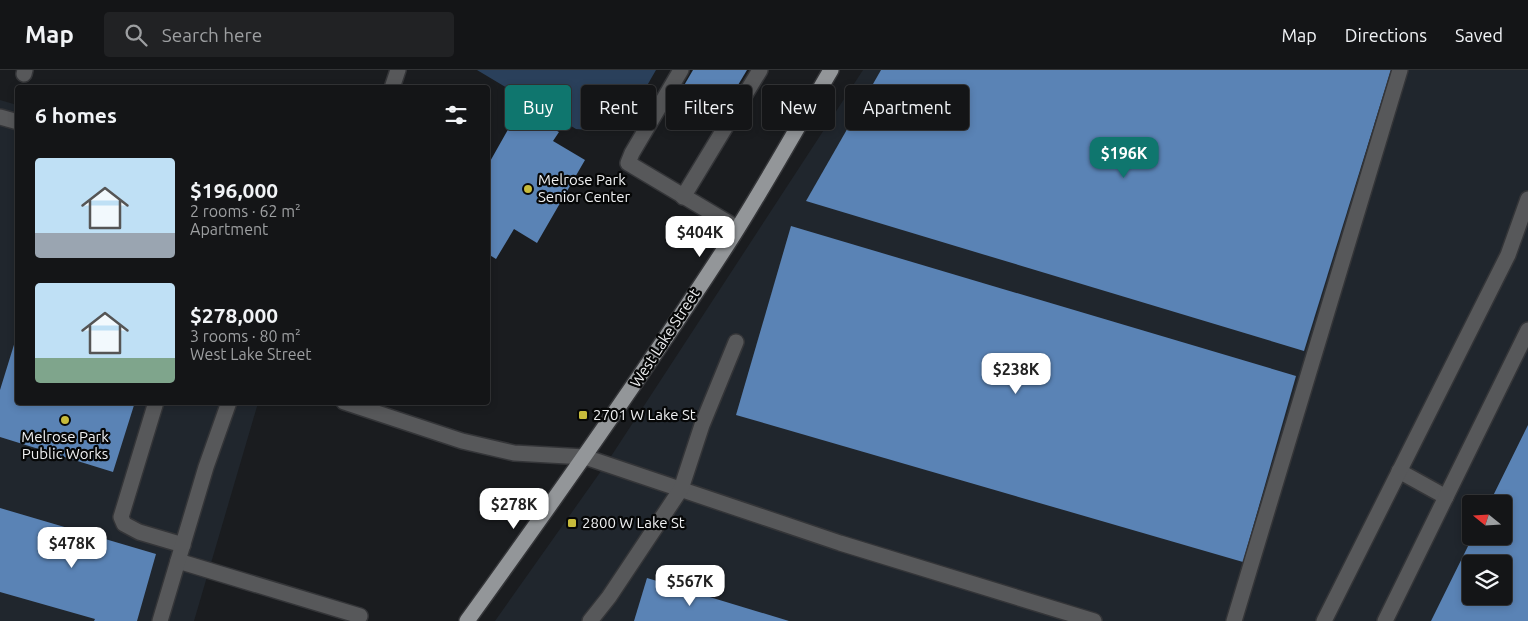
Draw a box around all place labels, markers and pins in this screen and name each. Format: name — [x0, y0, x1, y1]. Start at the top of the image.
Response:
pin: $196K — [1089, 136, 1159, 179]
place label: Melrose Park Senior Center — [538, 171, 630, 205]
marker: Melrose Park Senior Center — [522, 183, 534, 195]
pin: $404K — [665, 216, 735, 258]
pin: $238K — [981, 352, 1051, 395]
place label: 2701 W Lake St — [593, 406, 696, 423]
marker: 2701 W Lake St — [577, 409, 589, 421]
marker: Melrose Park Public Works — [59, 414, 71, 426]
place label: Melrose Park Public Works — [21, 428, 109, 462]
pin: $278K — [479, 488, 549, 530]
place label: 2800 W Lake St — [582, 514, 685, 531]
marker: 2800 W Lake St — [566, 517, 578, 529]
pin: $478K — [37, 526, 107, 569]
pin: $567K — [655, 564, 725, 607]

